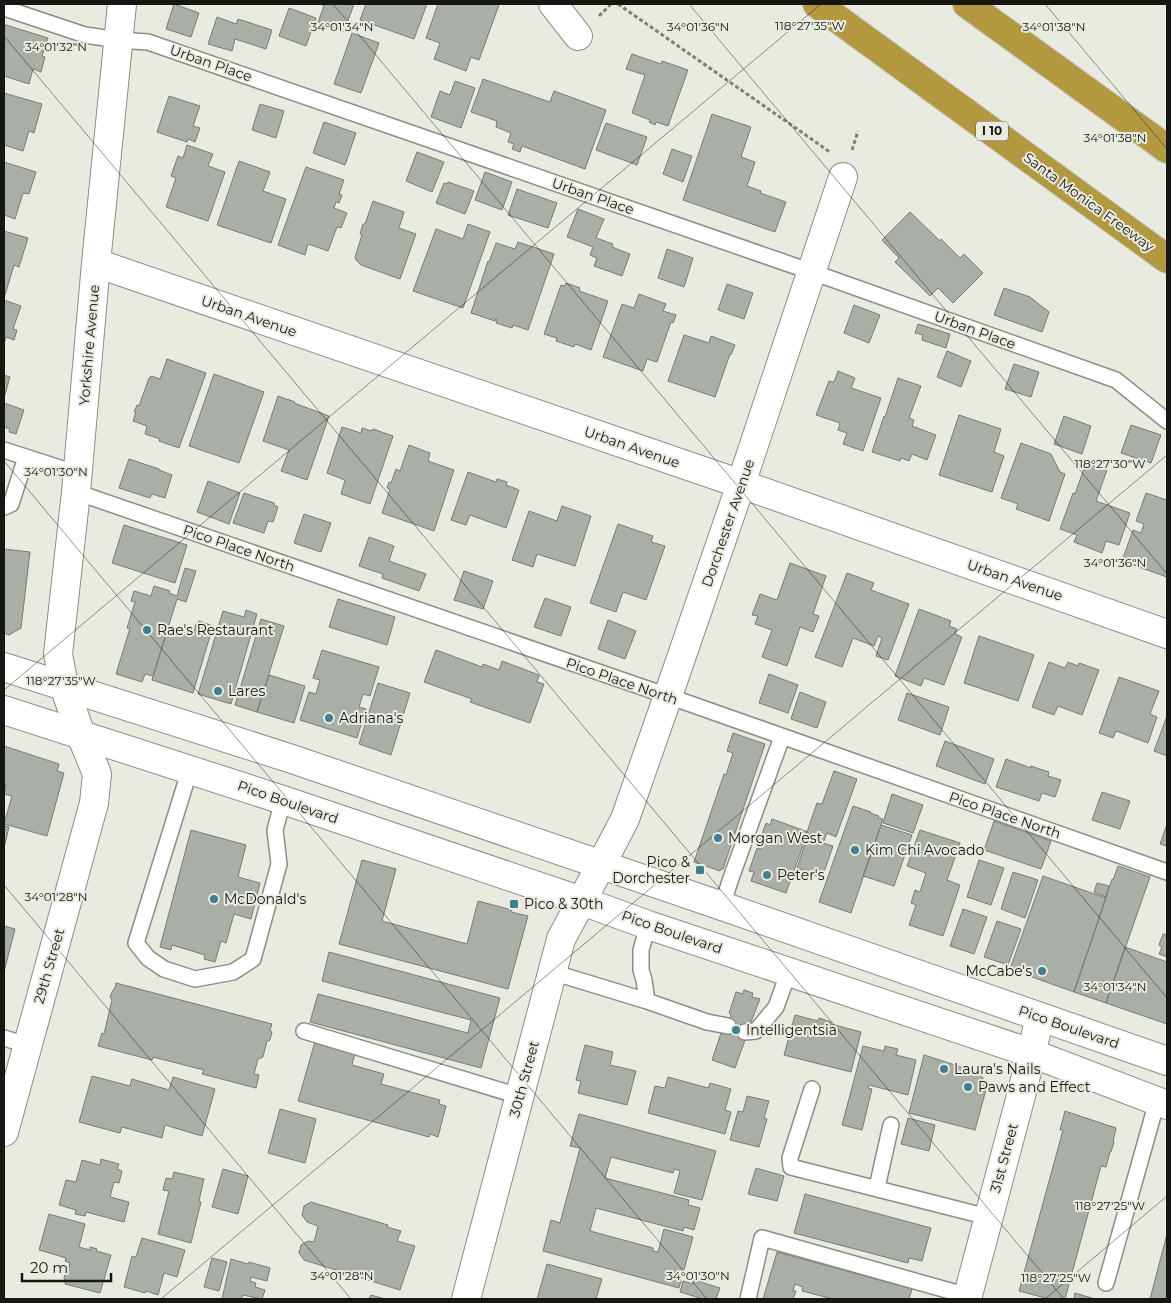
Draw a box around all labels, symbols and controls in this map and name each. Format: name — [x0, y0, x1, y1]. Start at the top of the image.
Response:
text: 118°27'35"W — [775, 18, 845, 33]
text: 34°01'34"N — [311, 19, 373, 34]
text: 34°01'36"N — [667, 19, 729, 34]
text: 34°01'38"N — [1023, 19, 1086, 34]
text: 34°01'32"N — [25, 39, 87, 54]
street label: Urban Place — [168, 41, 254, 85]
road number: I 10 — [976, 122, 1008, 140]
text: 34°01'38"N — [1084, 130, 1147, 145]
street label: Santa Monica Freeway — [1020, 148, 1158, 256]
street label: Urban Place — [550, 174, 636, 218]
street label: Yorkshire Avenue — [75, 284, 103, 406]
street label: Urban Avenue — [199, 291, 299, 341]
street label: Urban Place — [932, 307, 1018, 353]
street label: Urban Avenue — [582, 422, 682, 472]
text: 118°27'30"W — [1074, 456, 1146, 471]
street label: Dorchester Avenue — [698, 457, 758, 589]
text: 34°01'30"N — [24, 464, 88, 479]
street label: Pico Place North — [181, 520, 297, 576]
street label: Urban Avenue — [965, 555, 1065, 605]
text: 34°01'36"N — [1084, 555, 1146, 570]
place label: Rae's Restaurant — [157, 621, 274, 639]
marker: Rae's Restaurant — [141, 624, 153, 636]
street label: Pico Place North — [564, 653, 680, 709]
text: 118°27'35"W — [26, 673, 96, 688]
place label: Lares — [228, 682, 265, 700]
marker: Lares — [212, 685, 224, 697]
place label: Adriana's — [339, 709, 404, 727]
marker: Adriana's — [323, 712, 335, 724]
street label: Pico Boulevard — [235, 776, 341, 828]
street label: Pico Place North — [947, 787, 1063, 843]
place label: Morgan West — [728, 829, 823, 847]
marker: Morgan West — [712, 832, 724, 844]
place label: Kim Chi Avocado — [865, 841, 985, 859]
marker: Kim Chi Avocado — [849, 844, 861, 856]
place label: Pico & Dorchester — [612, 853, 691, 887]
marker: Pico & Dorchester — [694, 864, 706, 876]
place label: Peter's — [777, 866, 825, 884]
marker: Peter's — [761, 869, 773, 881]
text: 34°01'28"N — [24, 889, 88, 904]
place label: McDonald's — [224, 890, 306, 908]
marker: McDonald's — [208, 893, 220, 905]
place label: Pico & 30th — [524, 895, 604, 913]
marker: Pico & 30th — [508, 898, 520, 910]
street label: Pico Boulevard — [619, 906, 725, 958]
street label: 29th Street — [30, 926, 68, 1006]
place label: McCabe's — [965, 962, 1032, 980]
marker: McCabe's — [1036, 965, 1048, 977]
text: 34°01'34"N — [1084, 979, 1146, 994]
street label: Pico Boulevard — [1016, 1001, 1122, 1053]
place label: Intelligentsia — [746, 1021, 837, 1039]
marker: Intelligentsia — [730, 1024, 742, 1036]
street label: 30th Street — [505, 1038, 543, 1119]
place label: Laura's Nails — [954, 1060, 1041, 1078]
marker: Laura's Nails — [938, 1063, 950, 1075]
place label: Paws and Effect — [978, 1078, 1091, 1096]
marker: Paws and Effect — [962, 1081, 974, 1093]
street label: 31st Street — [986, 1121, 1022, 1195]
text: 118°27'25"W — [1075, 1198, 1145, 1213]
scale bar — [22, 1250, 111, 1282]
text: 20 m — [30, 1258, 68, 1277]
text: 34°01'28"N — [310, 1268, 374, 1283]
text: 34°01'30"N — [666, 1268, 730, 1283]
text: 118°27'25"W — [1021, 1270, 1091, 1285]

